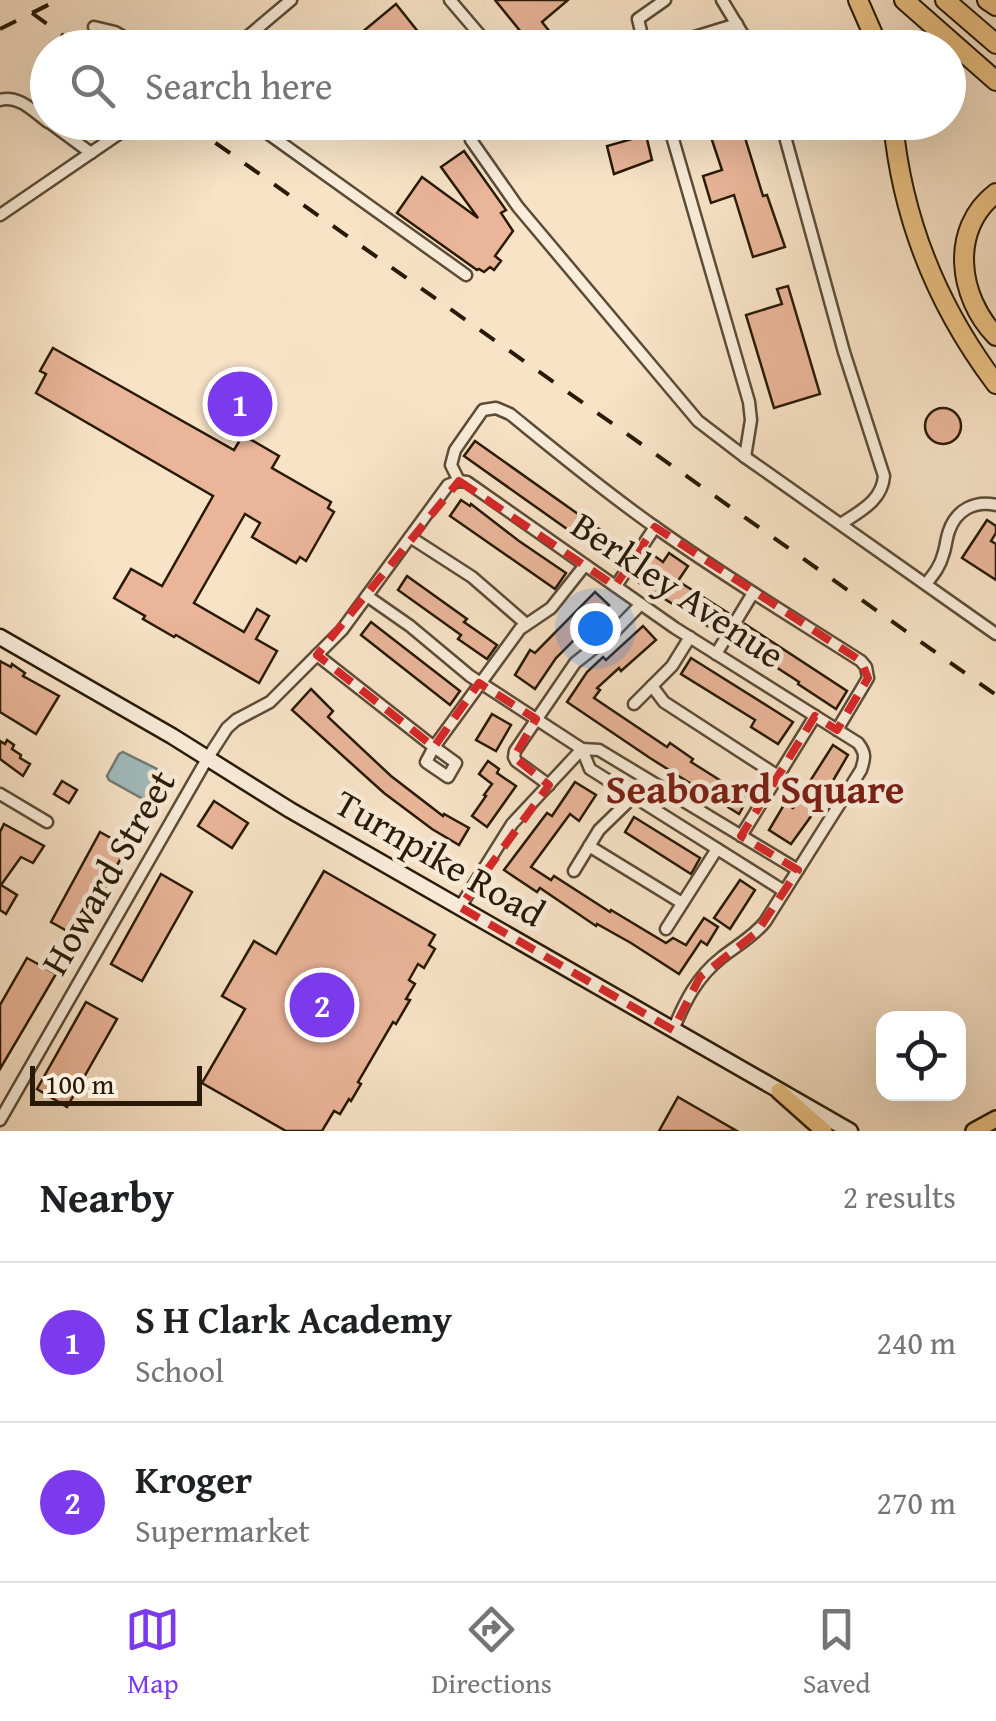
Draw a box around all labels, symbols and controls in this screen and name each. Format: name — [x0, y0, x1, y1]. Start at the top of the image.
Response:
search box — [30, 30, 966, 140]
text: Search here — [145, 57, 333, 113]
icon: search — [65, 58, 120, 113]
pin: 1 — [208, 366, 272, 442]
street label: Berkley Avenue — [561, 497, 797, 681]
your location — [570, 603, 621, 654]
street label: Howard Street — [26, 759, 188, 984]
district label: Seaboard Square — [606, 759, 904, 818]
street label: Turnpike Road — [325, 774, 557, 940]
pin: 2 — [290, 968, 354, 1042]
map controls — [876, 1011, 966, 1101]
button: locate — [876, 1011, 966, 1101]
scale bar — [30, 1061, 202, 1106]
text: 100 m — [45, 1063, 114, 1104]
text: Nearby — [40, 1166, 174, 1227]
text: 2 results — [843, 1173, 956, 1220]
text: S H Clark Academy — [135, 1291, 452, 1347]
text: 1 — [64, 1319, 81, 1366]
text: 240 m — [877, 1319, 956, 1366]
text: School — [135, 1347, 224, 1394]
text: Kroger — [135, 1451, 252, 1507]
text: 2 — [64, 1479, 81, 1526]
text: 270 m — [877, 1479, 956, 1526]
text: Supermarket — [135, 1507, 310, 1554]
tab: Map — [125, 1602, 180, 1703]
tab: Directions — [431, 1602, 552, 1703]
tab: Saved — [803, 1602, 871, 1703]

